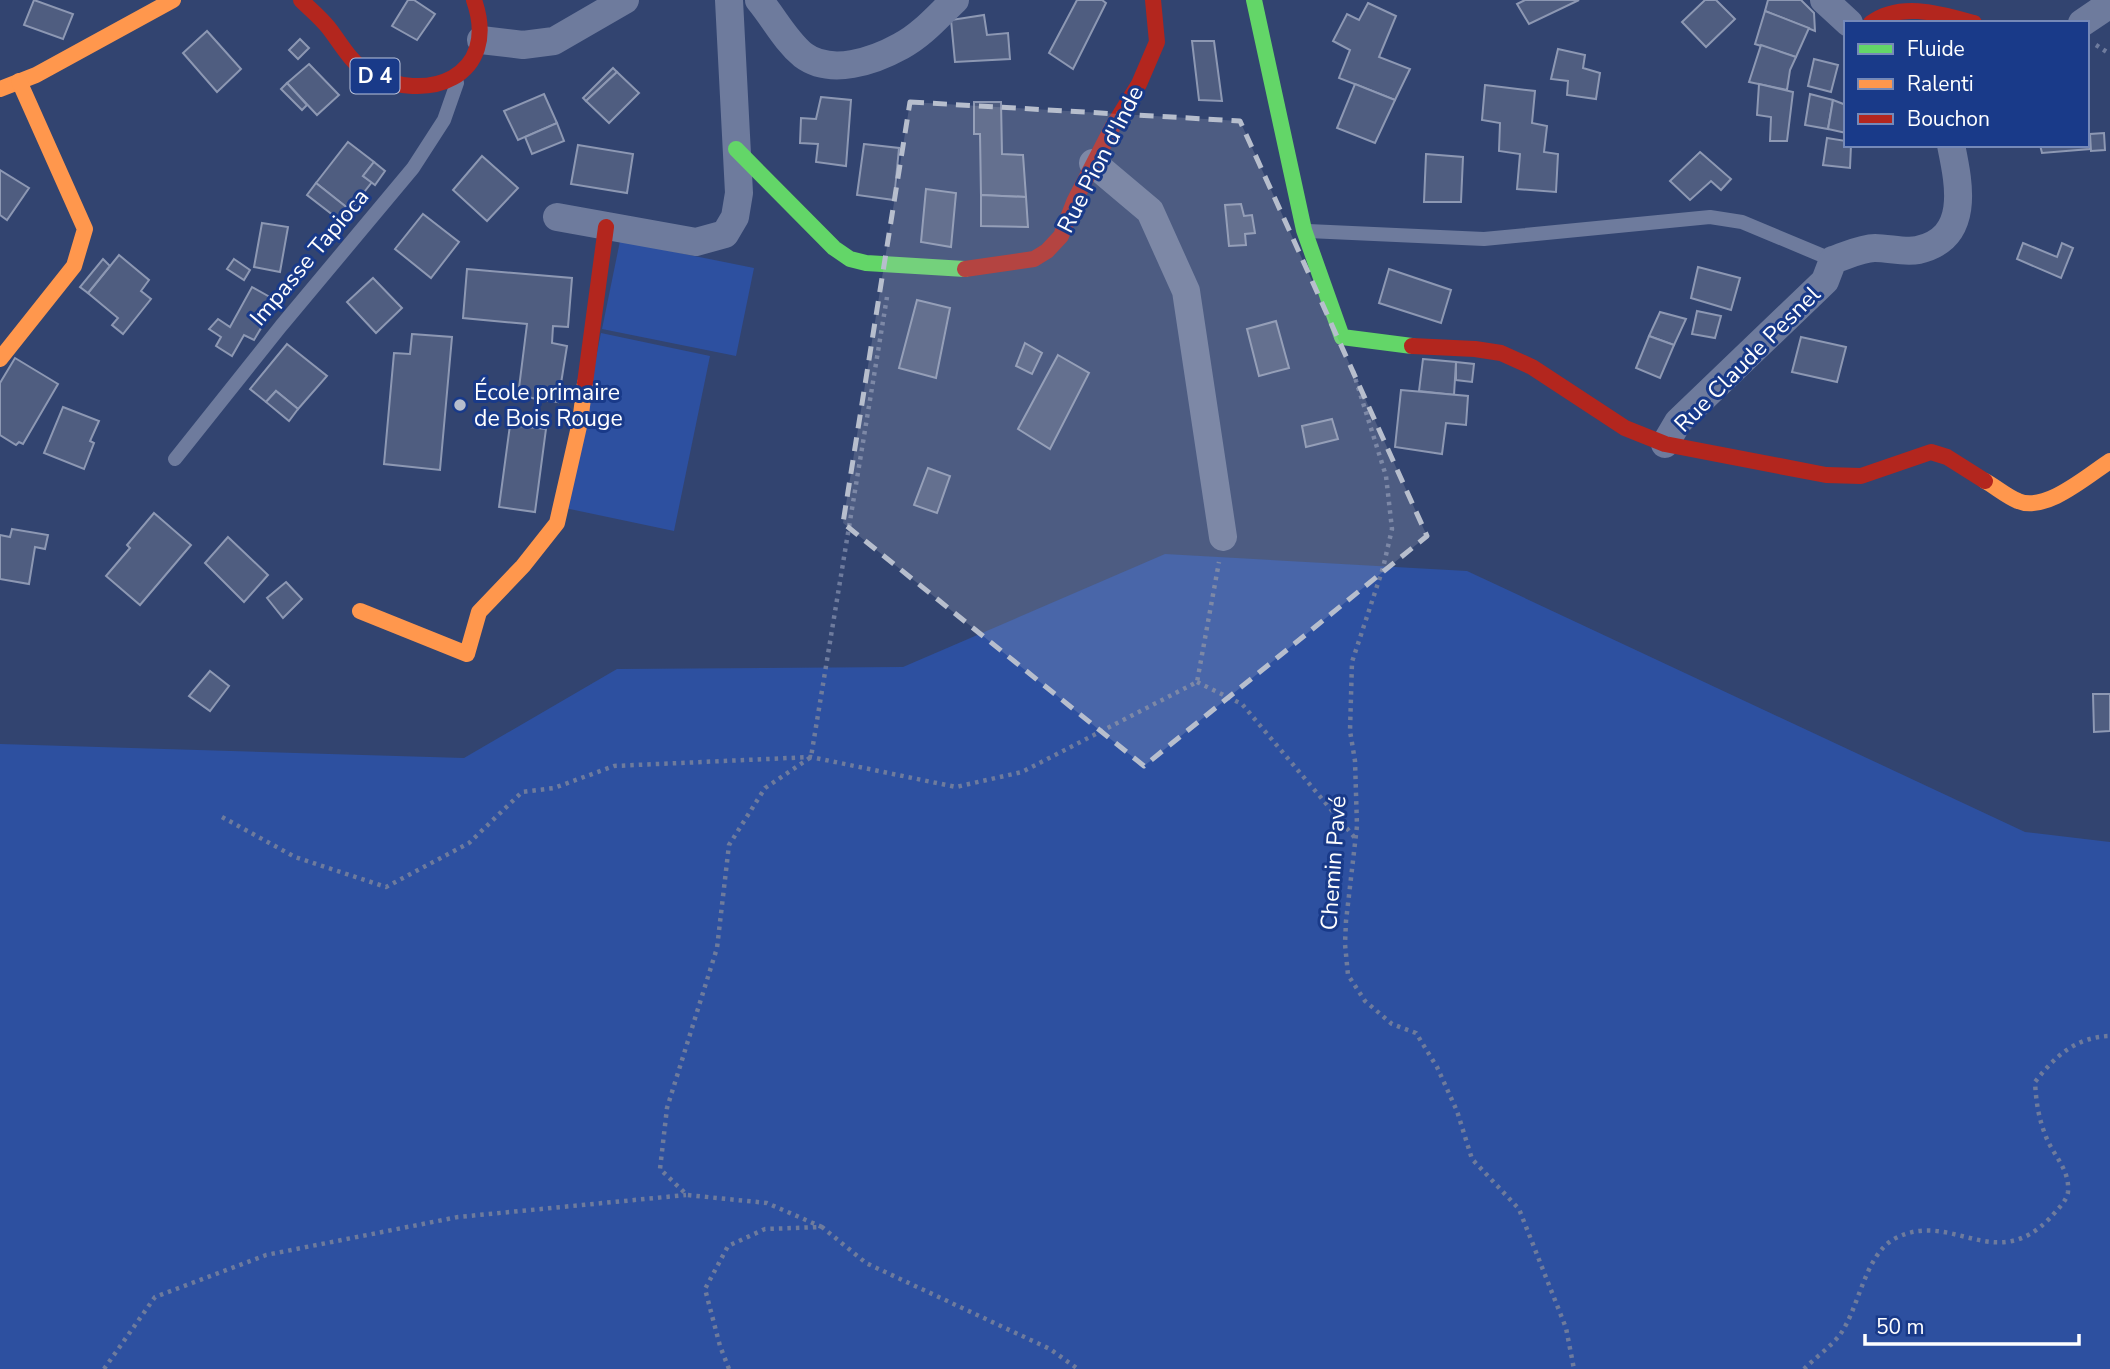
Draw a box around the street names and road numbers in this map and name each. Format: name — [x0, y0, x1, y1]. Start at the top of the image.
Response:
road number: D 4 — [350, 58, 400, 94]
street label: Rue Pion d'Inde — [1050, 80, 1151, 238]
street label: Impasse Tapioca — [243, 182, 376, 332]
street label: Rue Claude Pesnel — [1668, 279, 1827, 439]
street label: Chemin Pavé — [1313, 795, 1354, 931]

